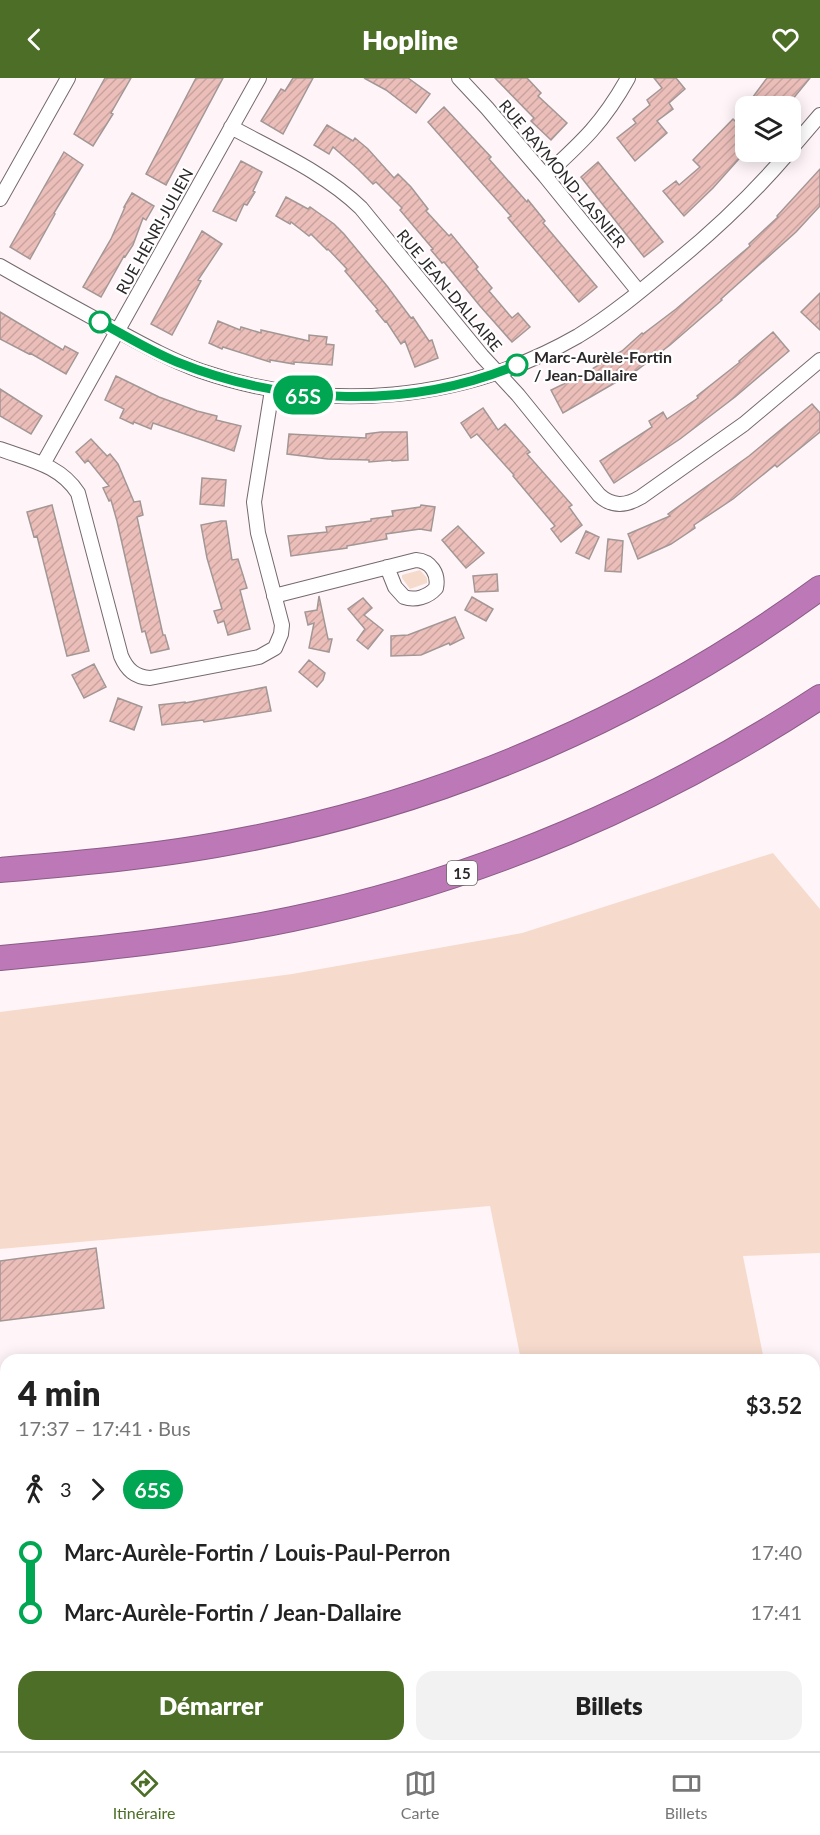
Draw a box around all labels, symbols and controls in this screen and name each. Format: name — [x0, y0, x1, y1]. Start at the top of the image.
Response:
icon: back — [18, 23, 51, 56]
text: Hopline — [362, 23, 458, 56]
icon: heart — [769, 23, 802, 56]
street label: RUE RAYMOND-LASNIER — [496, 95, 630, 251]
map controls — [735, 96, 801, 162]
button: layers — [735, 96, 801, 162]
street label: RUE HENRI-JULIEN — [112, 165, 196, 297]
street label: RUE JEAN-DALLAIRE — [393, 225, 507, 355]
unlabelled marker — [89, 311, 111, 333]
place label: Marc-Aurèle-Fortin / Jean-Dallaire — [534, 347, 672, 384]
marker: Marc-Aurèle-Fortin / Jean-Dallaire — [506, 354, 528, 376]
line badge: 65S — [268, 376, 338, 414]
text: 65S — [285, 383, 321, 408]
road number: 15 — [447, 861, 477, 885]
text: 4 min — [18, 1373, 100, 1413]
text: $3.52 — [746, 1392, 802, 1419]
text: 17:37 – 17:41 · Bus — [18, 1416, 191, 1440]
icon: walk — [18, 1473, 51, 1506]
icon: forward — [81, 1473, 114, 1506]
text: 3 — [60, 1477, 72, 1501]
text: 65S — [135, 1477, 171, 1502]
text: Marc-Aurèle-Fortin / Louis-Paul-Perron — [64, 1539, 450, 1566]
text: 17:40 — [751, 1540, 802, 1564]
text: Marc-Aurèle-Fortin / Jean-Dallaire — [64, 1599, 402, 1626]
text: 17:41 — [751, 1600, 802, 1624]
button: Démarrer — [18, 1671, 404, 1740]
button: Billets — [416, 1671, 802, 1740]
tab: Itinéraire — [113, 1767, 176, 1822]
tab: Carte — [401, 1767, 439, 1822]
tab: Billets — [665, 1767, 707, 1822]

